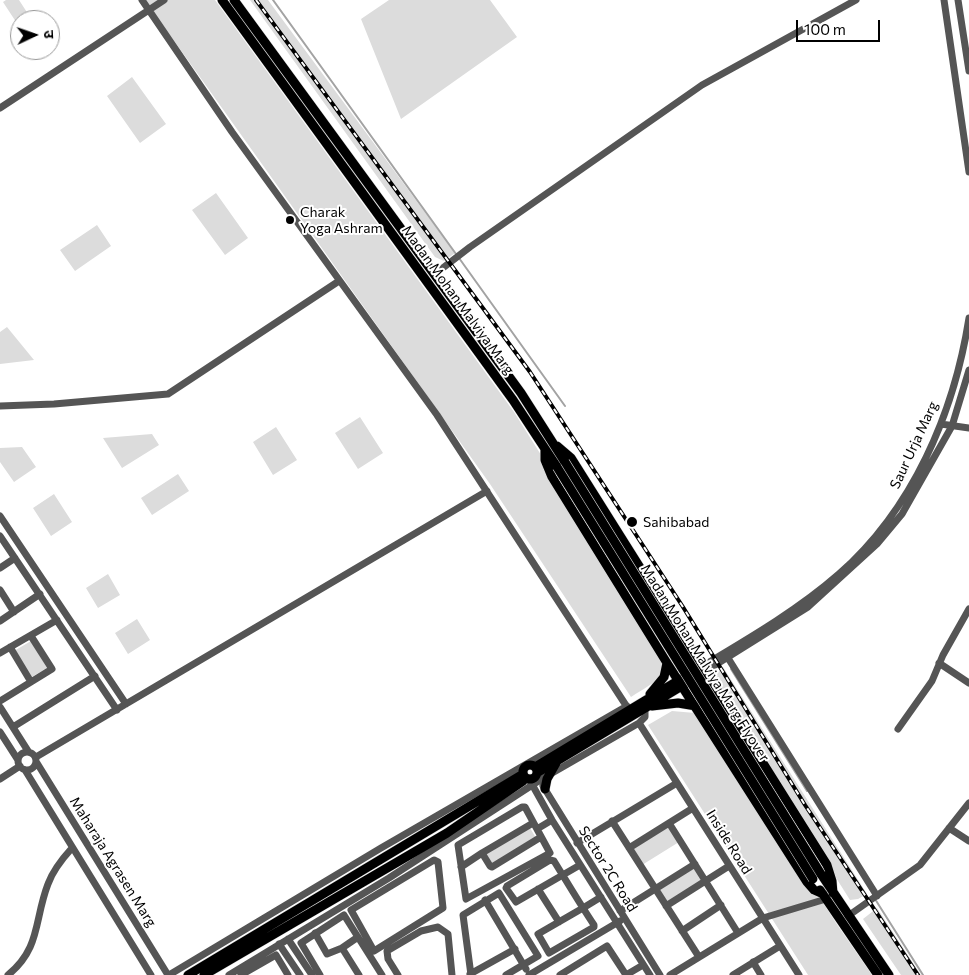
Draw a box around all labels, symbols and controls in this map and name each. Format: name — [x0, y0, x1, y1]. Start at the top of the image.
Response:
north arrow — [10, 10, 60, 60]
scale bar — [799, 10, 883, 42]
text: 100 m — [804, 20, 846, 38]
text: उ — [41, 30, 58, 39]
place label: Charak Yoga Ashram — [300, 204, 383, 236]
marker: Charak Yoga Ashram — [284, 214, 296, 226]
street label: Madan Mohan Malviya Marg — [398, 222, 518, 378]
street label: Saur Urja Marg — [886, 398, 942, 492]
place label: Sahibabad — [643, 514, 709, 530]
marker: Sahibabad — [625, 515, 639, 529]
street label: Madan Mohan Malviya Marg Flyover — [637, 561, 773, 765]
street label: Maharaja Agrasen Marg — [66, 794, 160, 930]
street label: Inside Road — [703, 807, 755, 877]
street label: Sector 2C Road — [575, 823, 641, 915]

